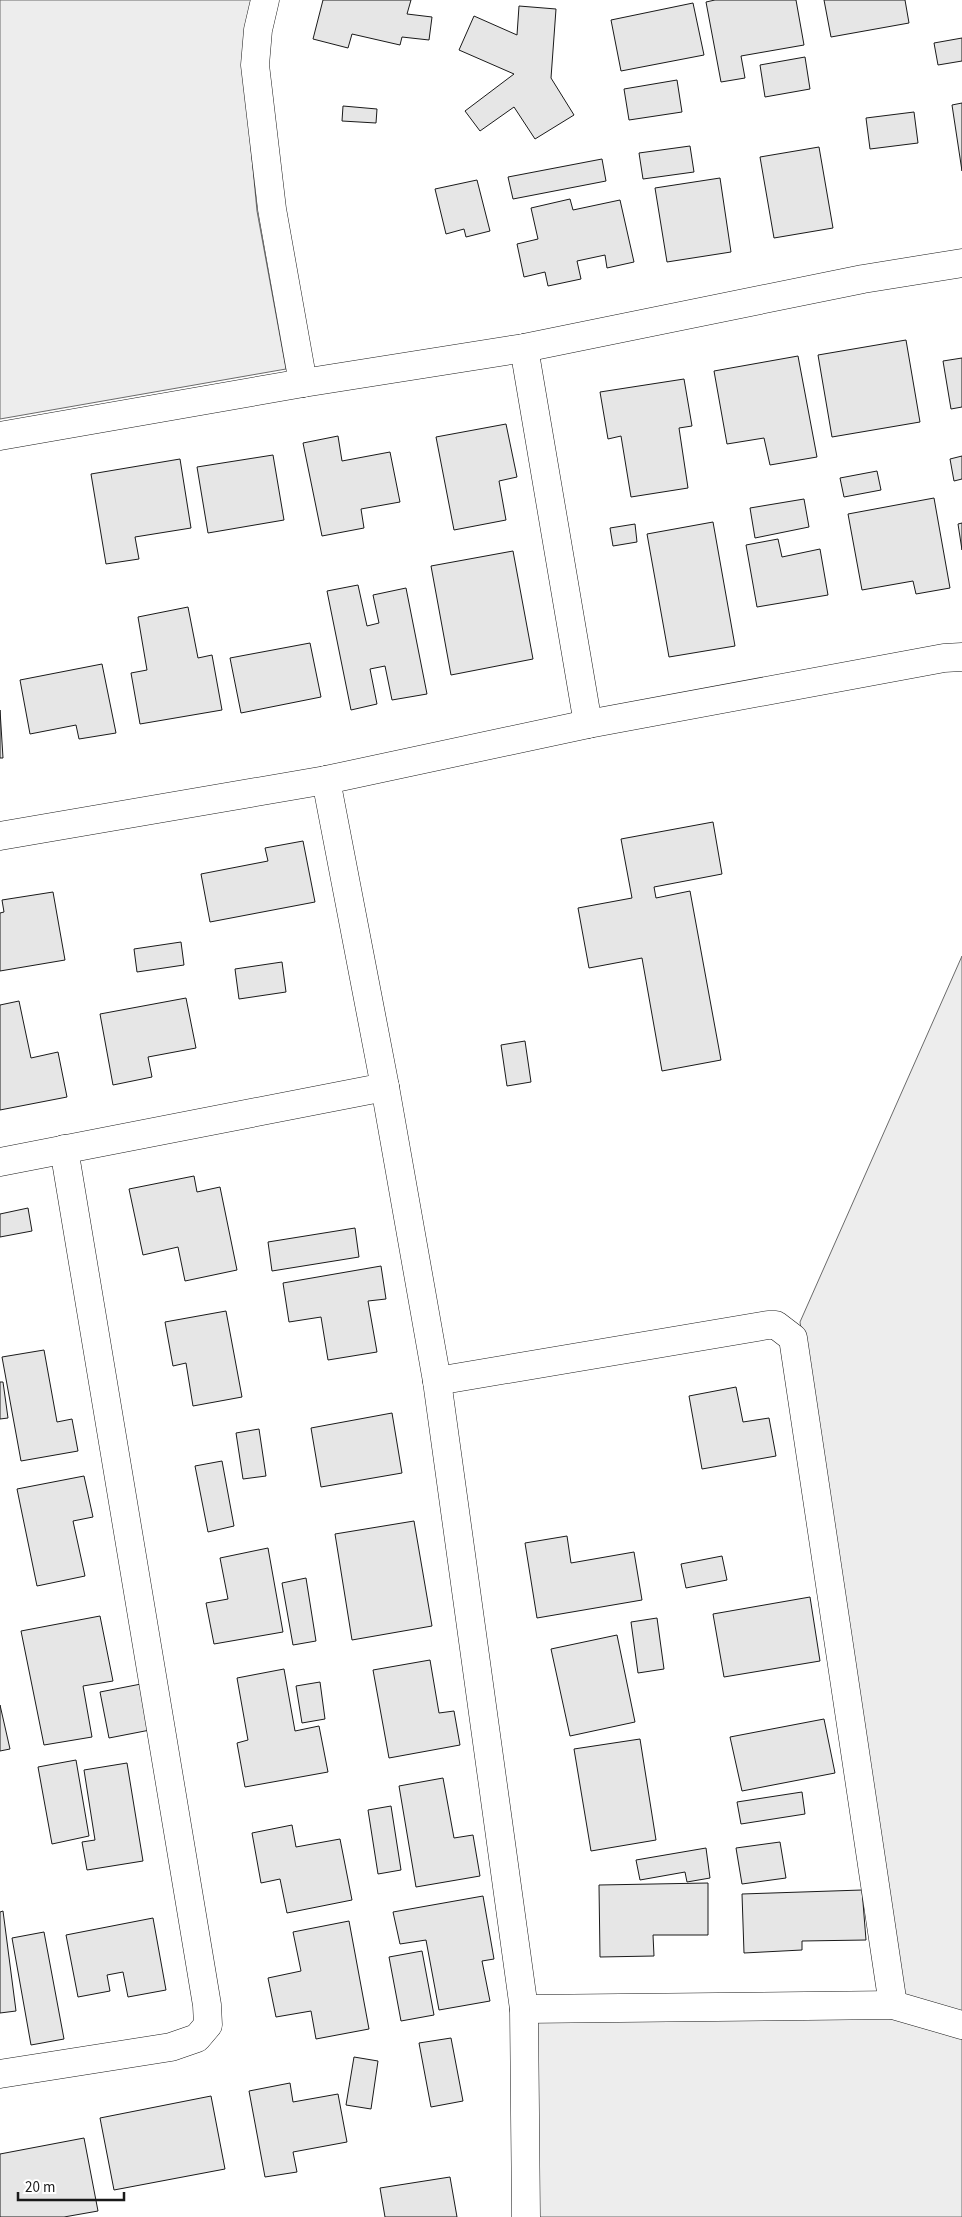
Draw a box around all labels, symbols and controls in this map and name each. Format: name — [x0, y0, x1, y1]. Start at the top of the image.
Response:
scale bar — [18, 2170, 124, 2202]
text: 20 m — [25, 2177, 55, 2198]

